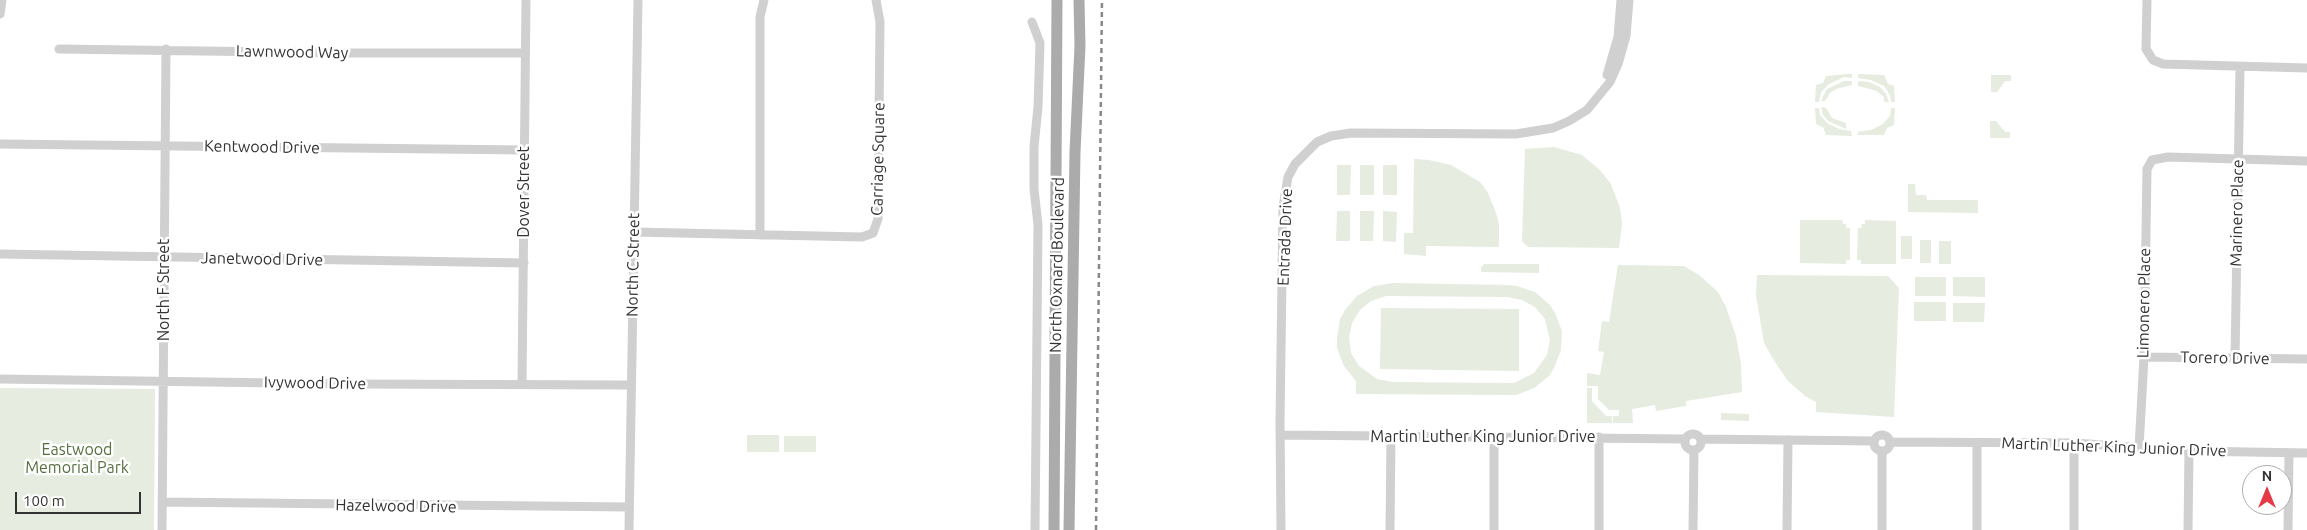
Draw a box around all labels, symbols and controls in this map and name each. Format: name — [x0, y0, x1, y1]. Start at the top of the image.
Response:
street label: Lawnwood Way — [236, 41, 348, 63]
street label: Carriage Square — [867, 102, 889, 216]
street label: Kentwood Drive — [204, 136, 320, 158]
street label: Dover Street — [514, 146, 534, 238]
street label: Marinero Place — [2226, 159, 2248, 267]
street label: North Oxnard Boulevard — [1046, 177, 1068, 353]
street label: Entrada Drive — [1274, 188, 1296, 286]
street label: North C Street — [622, 213, 644, 317]
street label: North F Street — [154, 239, 174, 341]
street label: Janetwood Drive — [201, 248, 323, 270]
street label: Limonero Place — [2133, 248, 2155, 358]
street label: Torero Drive — [2180, 348, 2270, 368]
street label: Ivywood Drive — [264, 373, 366, 393]
street label: Martin Luther King Junior Drive — [1370, 427, 1596, 447]
street label: Martin Luther King Junior Drive — [2001, 433, 2227, 461]
park label: Eastwood Memorial Park — [25, 440, 129, 478]
north arrow — [2242, 465, 2292, 515]
text: N — [2262, 468, 2272, 484]
scale bar — [18, 482, 144, 514]
text: 100 m — [23, 492, 65, 509]
street label: Hazelwood Drive — [335, 495, 457, 517]

